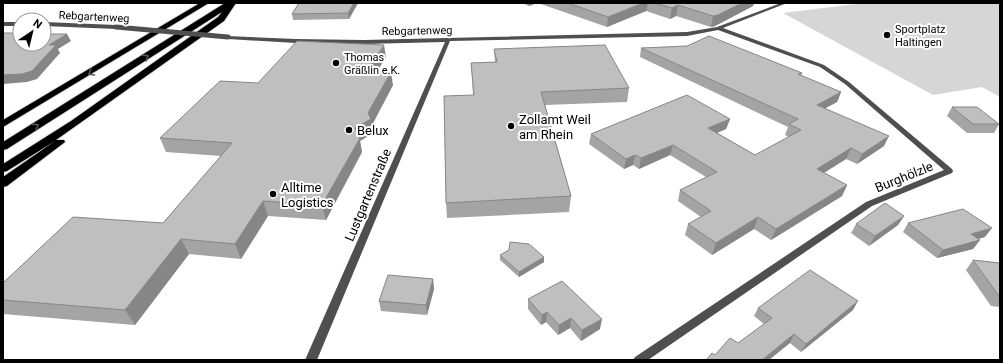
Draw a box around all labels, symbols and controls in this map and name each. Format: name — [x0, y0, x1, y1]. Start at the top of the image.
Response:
street label: Rebgartenweg — [58, 9, 130, 25]
north arrow — [12, 12, 52, 52]
text: N — [31, 17, 45, 32]
place label: Sportplatz Haltingen — [895, 23, 946, 49]
street label: Rebgartenweg — [382, 24, 452, 38]
marker: Sportplatz Haltingen — [882, 30, 892, 40]
place label: Thomas Gräßlin e.K. — [344, 51, 400, 77]
one-way arrow — [142, 54, 149, 62]
marker: Thomas Gräßlin e.K. — [331, 58, 341, 68]
one-way arrow — [88, 68, 95, 75]
place label: Zollamt Weil am Rhein — [519, 112, 591, 142]
marker: Zollamt Weil am Rhein — [506, 121, 516, 131]
place label: Belux — [357, 123, 389, 138]
one-way arrow — [32, 124, 39, 131]
marker: Belux — [344, 125, 354, 135]
street label: Lustgartenstraße — [342, 146, 394, 244]
street label: Burghölzle — [873, 159, 935, 195]
place label: Alltime Logistics — [281, 180, 334, 210]
marker: Alltime Logistics — [268, 189, 278, 199]

